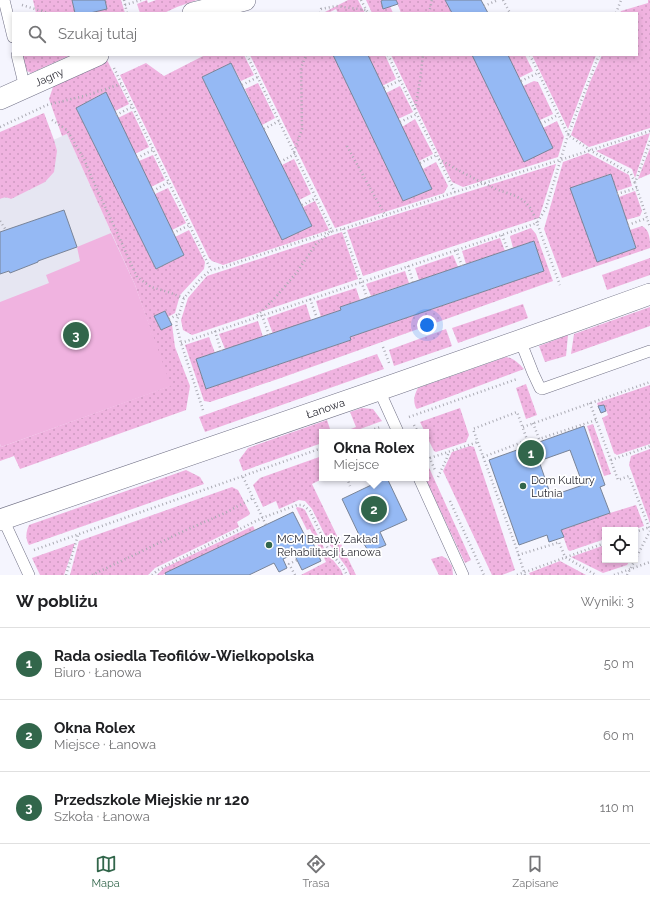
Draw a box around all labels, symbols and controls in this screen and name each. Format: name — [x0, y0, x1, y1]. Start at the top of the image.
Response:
search box — [12, 12, 638, 56]
icon: search — [26, 23, 48, 45]
text: Szukaj tutaj — [58, 25, 137, 43]
street label: Jagny — [33, 65, 66, 89]
your location — [417, 315, 437, 335]
pin: 3 — [63, 320, 89, 350]
street label: Łanowa — [304, 396, 346, 421]
popup — [319, 429, 429, 481]
pin: 1 — [518, 438, 544, 468]
text: Okna Rolex — [333, 439, 415, 457]
text: Miejsce — [333, 457, 379, 472]
place label: Dom Kultury Lutnia — [531, 474, 595, 500]
marker: Dom Kultury Lutnia — [518, 481, 528, 491]
pin: 2 — [361, 494, 387, 524]
map controls — [602, 527, 638, 563]
button: locate — [602, 527, 638, 563]
place label: MCM Bałuty. Zakład Rehabilitacji Łanowa — [277, 533, 381, 559]
marker: MCM Bałuty. Zakład Rehabilitacji Łanowa — [264, 540, 274, 550]
text: W pobliżu — [16, 591, 98, 611]
text: Wyniki: 3 — [581, 594, 634, 609]
text: Rada osiedla Teofilów-Wielkopolska — [54, 647, 314, 665]
text: 1 — [26, 656, 32, 671]
text: 50 m — [604, 656, 634, 671]
text: Biuro · Łanowa — [54, 665, 142, 680]
text: Okna Rolex — [54, 719, 135, 737]
text: 2 — [25, 728, 33, 743]
text: 60 m — [603, 728, 634, 743]
text: Miejsce · Łanowa — [54, 737, 156, 752]
text: Przedszkole Miejskie nr 120 — [54, 791, 249, 809]
text: 3 — [25, 800, 33, 815]
text: 110 m — [600, 800, 634, 815]
text: Szkoła · Łanowa — [54, 809, 150, 824]
tab: Mapa — [91, 853, 120, 890]
tab: Trasa — [303, 853, 329, 890]
tab: Zapisane — [512, 853, 559, 890]

